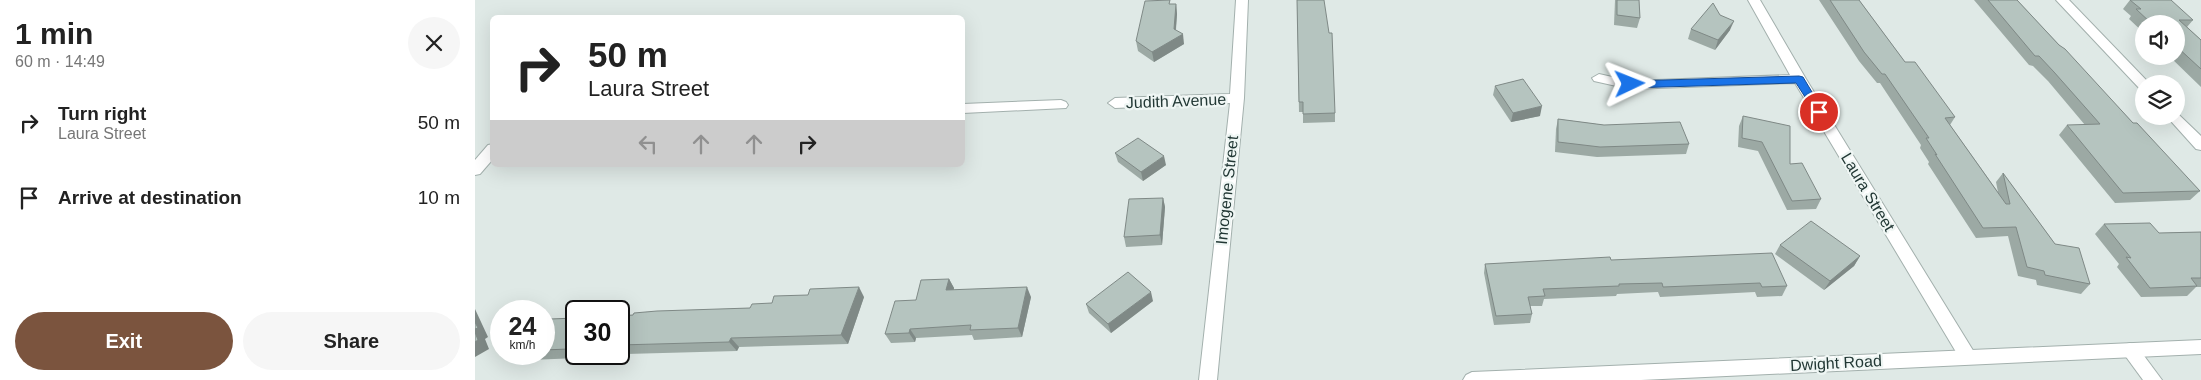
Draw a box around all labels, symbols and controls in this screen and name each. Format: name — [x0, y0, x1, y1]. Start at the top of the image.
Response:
map controls — [2135, 15, 2185, 125]
button: sound — [2135, 15, 2185, 65]
text: 1 min — [15, 17, 93, 50]
button: close — [408, 17, 460, 69]
icon: right — [505, 35, 570, 100]
text: 50 m — [588, 35, 668, 74]
text: 60 m · 14:49 — [15, 53, 105, 70]
position arrow — [1603, 57, 1655, 109]
button: layers — [2135, 75, 2185, 125]
text: Laura Street — [588, 76, 709, 101]
street label: Judith Avenue — [1126, 91, 1226, 111]
pin — [1798, 91, 1840, 133]
icon: arrive — [1805, 98, 1833, 126]
text: Turn right — [58, 103, 146, 124]
icon: right — [15, 109, 43, 137]
text: 50 m — [418, 112, 460, 133]
text: Laura Street — [58, 125, 146, 142]
icon: left — [634, 130, 662, 158]
icon: ahead — [687, 130, 715, 158]
icon: ahead — [740, 130, 768, 158]
icon: right — [793, 130, 821, 158]
street label: Imogene Street — [1213, 134, 1241, 245]
street label: Laura Street — [1838, 150, 1898, 235]
icon: arrive — [15, 184, 43, 212]
text: Arrive at destination — [58, 187, 242, 208]
text: 10 m — [418, 187, 460, 208]
speed limit sign: 30 — [565, 300, 630, 365]
button: Exit — [15, 312, 233, 370]
button: Share — [243, 312, 460, 370]
text: 24 — [509, 312, 536, 340]
text: km/h — [509, 338, 536, 352]
street label: Dwight Road — [1790, 352, 1882, 374]

